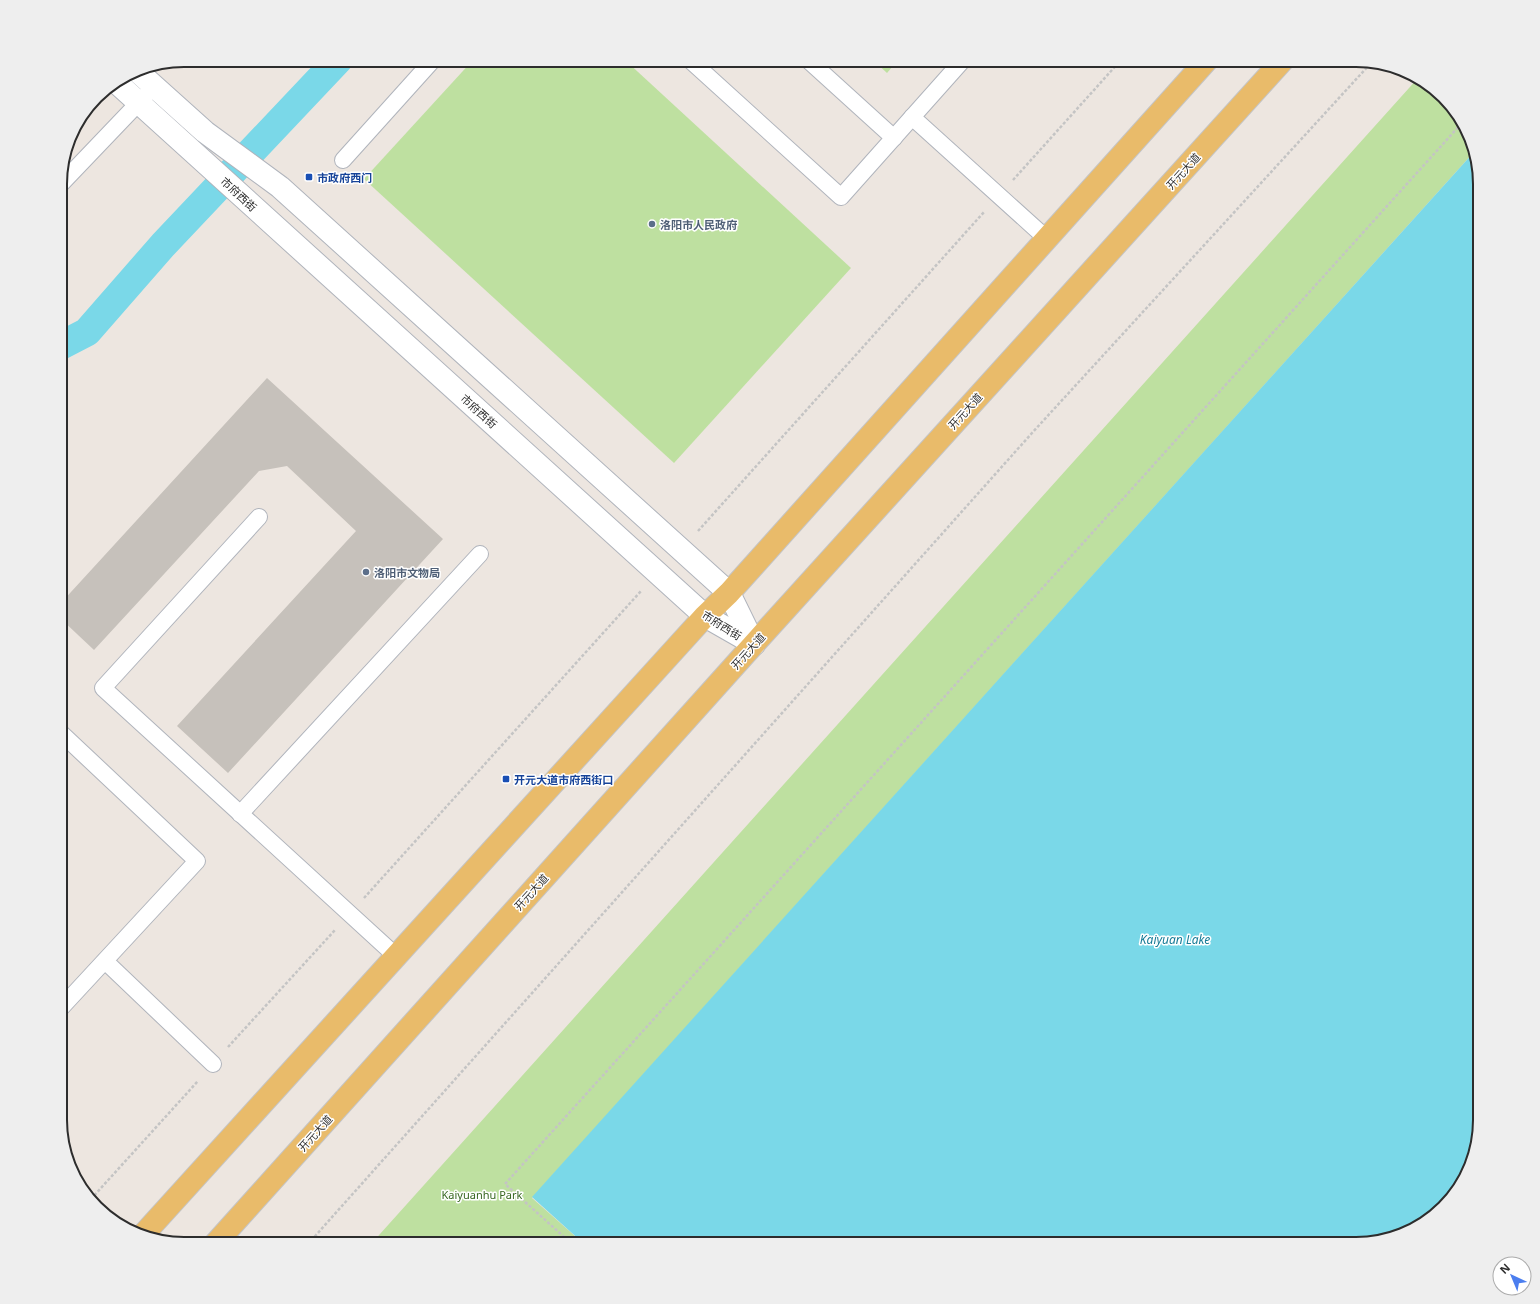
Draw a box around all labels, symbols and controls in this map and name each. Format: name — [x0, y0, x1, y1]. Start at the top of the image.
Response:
street label: 开元大道 — [1163, 150, 1203, 192]
place label: 市政府西门 — [317, 170, 372, 185]
marker: 市政府西门 — [304, 172, 314, 182]
street label: 市府西街 — [218, 174, 260, 214]
place label: 洛阳市人民政府 — [660, 217, 737, 232]
marker: 洛阳市人民政府 — [647, 219, 657, 229]
street label: 开元大道 — [945, 390, 985, 432]
street label: 市府西街 — [458, 391, 500, 431]
place label: 洛阳市文物局 — [374, 565, 440, 580]
marker: 洛阳市文物局 — [361, 567, 371, 577]
street label: 市府西街 — [699, 607, 745, 643]
street label: 开元大道 — [728, 630, 768, 672]
place label: 开元大道市府西街口 — [514, 772, 613, 787]
marker: 开元大道市府西街口 — [501, 774, 511, 784]
street label: 开元大道 — [511, 871, 551, 913]
water label: Kaiyuan Lake — [1140, 931, 1210, 948]
street label: 开元大道 — [295, 1112, 335, 1154]
park label: Kaiyuanhu Park — [442, 1187, 523, 1202]
north arrow — [1492, 1256, 1532, 1296]
text: N — [1496, 1260, 1513, 1277]

